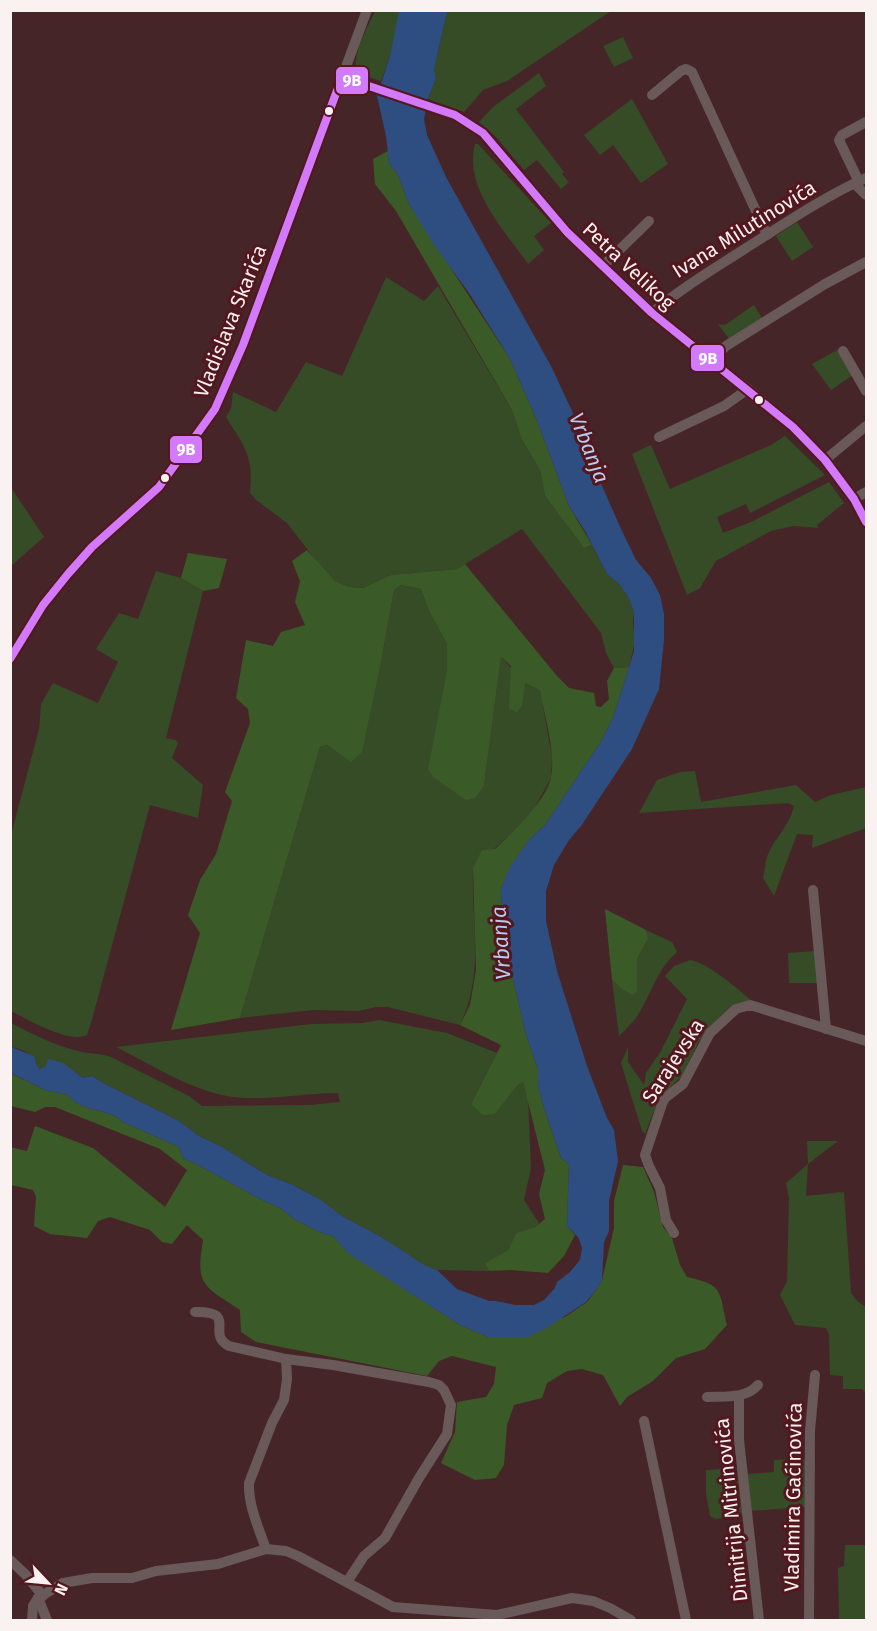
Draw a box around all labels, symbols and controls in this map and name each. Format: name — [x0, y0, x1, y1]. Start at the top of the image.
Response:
line badge: 9B — [335, 66, 369, 95]
text: 9B — [343, 71, 362, 90]
unlabelled marker — [323, 105, 335, 117]
street label: Ivana Milutinovića — [668, 175, 820, 283]
street label: Petra Velikog — [578, 217, 681, 315]
street label: Vladislava Skarića — [189, 241, 271, 401]
line badge: 9B — [690, 344, 725, 372]
text: 9B — [699, 349, 718, 368]
unlabelled marker — [753, 394, 765, 406]
water label: Vrbanja — [563, 409, 615, 487]
line badge: 9B — [169, 435, 203, 464]
text: 9B — [177, 440, 196, 459]
unlabelled marker — [159, 472, 171, 484]
water label: Vrbanja — [485, 905, 517, 981]
street label: Sarajevska — [637, 1014, 709, 1108]
street label: Vladimira Gaćinovića — [779, 1402, 807, 1592]
street label: Dimitrija Mitrinovića — [709, 1417, 753, 1603]
north arrow — [18, 1553, 78, 1613]
text: N — [50, 1580, 72, 1598]

